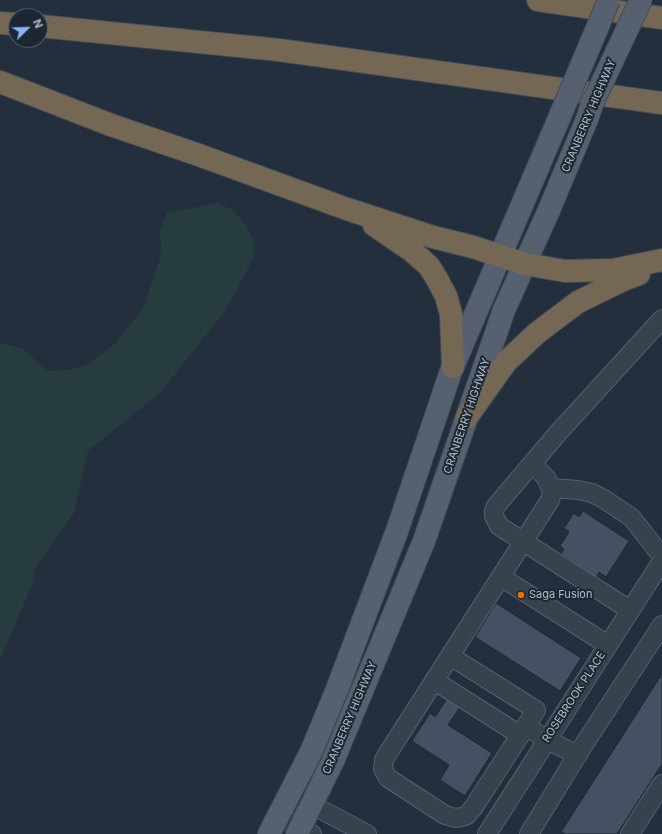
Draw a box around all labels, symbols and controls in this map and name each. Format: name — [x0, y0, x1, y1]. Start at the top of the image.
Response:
north arrow — [8, 8, 48, 48]
text: N — [30, 17, 46, 30]
street label: CRANBERRY HIGHWAY — [559, 58, 619, 174]
street label: CRANBERRY HIGHWAY — [441, 357, 493, 475]
place label: Saga Fusion — [529, 588, 592, 602]
marker: Saga Fusion — [516, 590, 526, 600]
street label: ROSEBROOK PLACE — [540, 649, 608, 745]
street label: CRANBERRY HIGHWAY — [320, 660, 380, 776]

